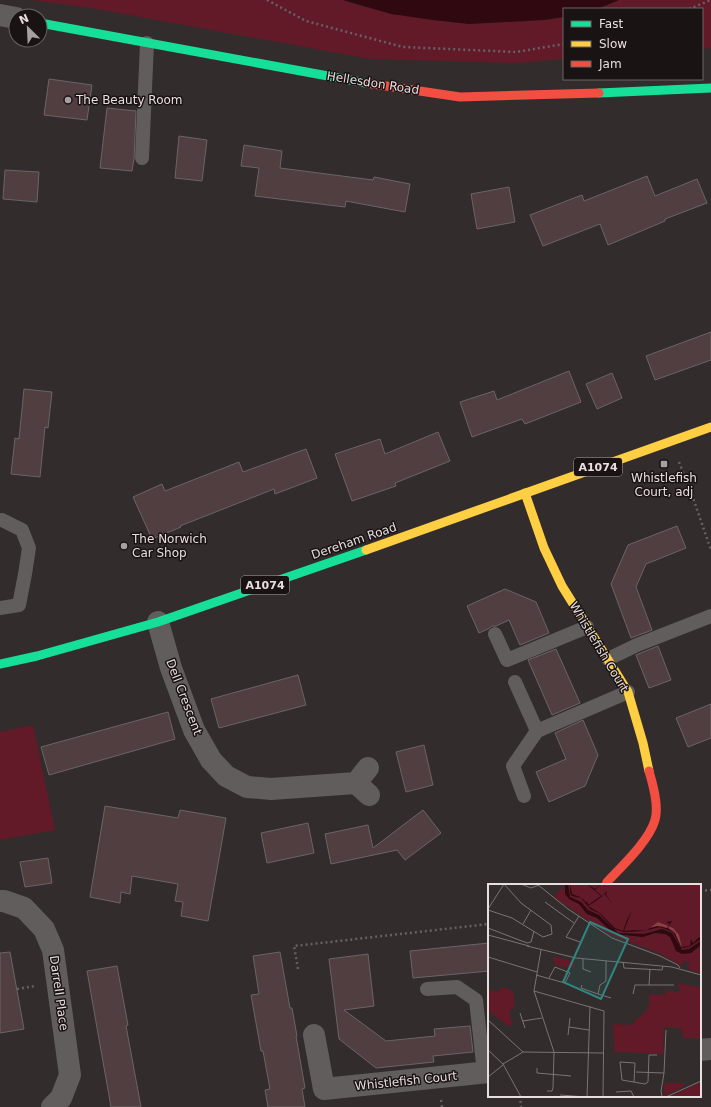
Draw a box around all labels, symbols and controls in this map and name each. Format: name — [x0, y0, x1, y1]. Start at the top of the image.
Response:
north arrow — [8, 8, 48, 48]
legend — [563, 8, 703, 80]
text: N — [17, 12, 31, 27]
text: Fast — [599, 17, 623, 31]
text: Slow — [599, 37, 627, 51]
text: Jam — [598, 57, 622, 71]
street label: Hellesdon Road — [326, 69, 420, 97]
place label: The Beauty Room — [75, 93, 183, 107]
marker: The Beauty Room — [63, 95, 73, 105]
road number: A1074 — [574, 458, 622, 476]
marker: Whistlefish Court, adj — [659, 459, 669, 469]
place label: Whistlefish Court, adj — [631, 471, 697, 499]
street label: Dereham Road — [310, 520, 398, 562]
place label: The Norwich Car Shop — [131, 532, 207, 560]
marker: The Norwich Car Shop — [119, 541, 129, 551]
road number: A1074 — [241, 576, 289, 594]
street label: Whistlefish Court — [567, 599, 632, 695]
street label: Dell Crescent — [163, 657, 205, 737]
inset map — [488, 884, 701, 1097]
street label: Darrell Place — [47, 955, 71, 1031]
street label: Whistlefish Court — [354, 1069, 458, 1093]

